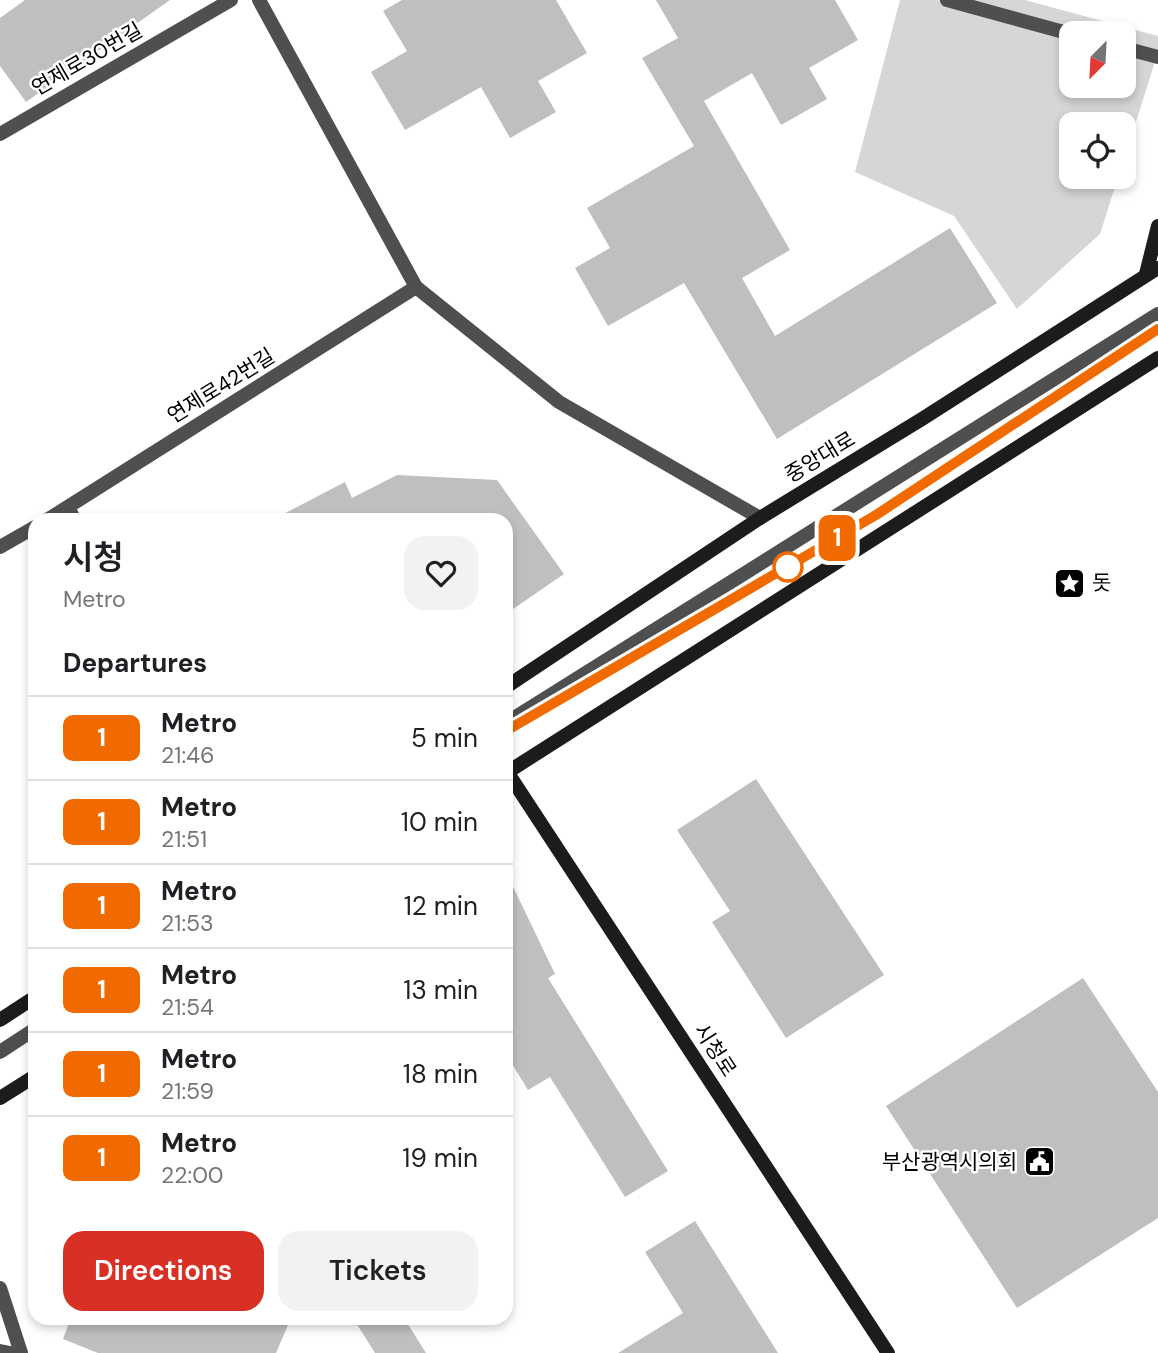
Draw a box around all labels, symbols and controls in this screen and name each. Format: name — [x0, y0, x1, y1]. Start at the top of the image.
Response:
street label: 연제로30번길 — [27, 16, 147, 102]
north arrow — [1059, 21, 1136, 98]
map controls — [1059, 21, 1136, 189]
button: locate — [1059, 112, 1136, 189]
street label: 연제로42번길 — [162, 342, 280, 430]
street label: 중앙대로 — [780, 425, 860, 489]
line badge: 1 — [814, 515, 860, 561]
text: 1 — [833, 522, 841, 553]
text: 시청 — [63, 536, 124, 579]
button: heart — [404, 536, 478, 610]
unlabelled marker — [773, 552, 803, 582]
place icon: 돗 — [1052, 566, 1086, 600]
place label: 돗 — [1092, 569, 1111, 597]
text: Metro — [63, 584, 126, 614]
text: Departures — [63, 646, 207, 680]
text: Metro — [161, 706, 237, 740]
text: 5 min — [411, 721, 478, 755]
text: 1 — [97, 722, 106, 753]
text: 21:46 — [161, 740, 214, 770]
text: Metro — [161, 790, 237, 824]
text: 10 min — [401, 805, 478, 839]
text: 1 — [97, 806, 106, 837]
text: 21:51 — [161, 824, 207, 854]
text: Metro — [161, 874, 237, 908]
text: 12 min — [404, 889, 478, 923]
text: 1 — [97, 890, 106, 921]
text: 21:53 — [161, 908, 214, 938]
text: Metro — [161, 958, 237, 992]
text: 13 min — [403, 973, 478, 1007]
text: 1 — [97, 974, 106, 1005]
text: 21:54 — [161, 992, 214, 1022]
street label: 시청로 — [687, 1018, 743, 1082]
text: Metro — [161, 1042, 237, 1076]
text: 18 min — [403, 1057, 478, 1091]
text: 1 — [97, 1058, 106, 1089]
text: 21:59 — [161, 1076, 214, 1106]
text: Metro — [161, 1126, 237, 1160]
text: 19 min — [402, 1141, 478, 1175]
text: 1 — [97, 1142, 106, 1173]
public building icon: 부산광역시의회 — [1023, 1145, 1057, 1179]
place label: 부산광역시의회 — [882, 1148, 1017, 1176]
text: 22:00 — [161, 1160, 224, 1190]
button: Directions — [63, 1231, 264, 1311]
button: Tickets — [278, 1231, 478, 1311]

